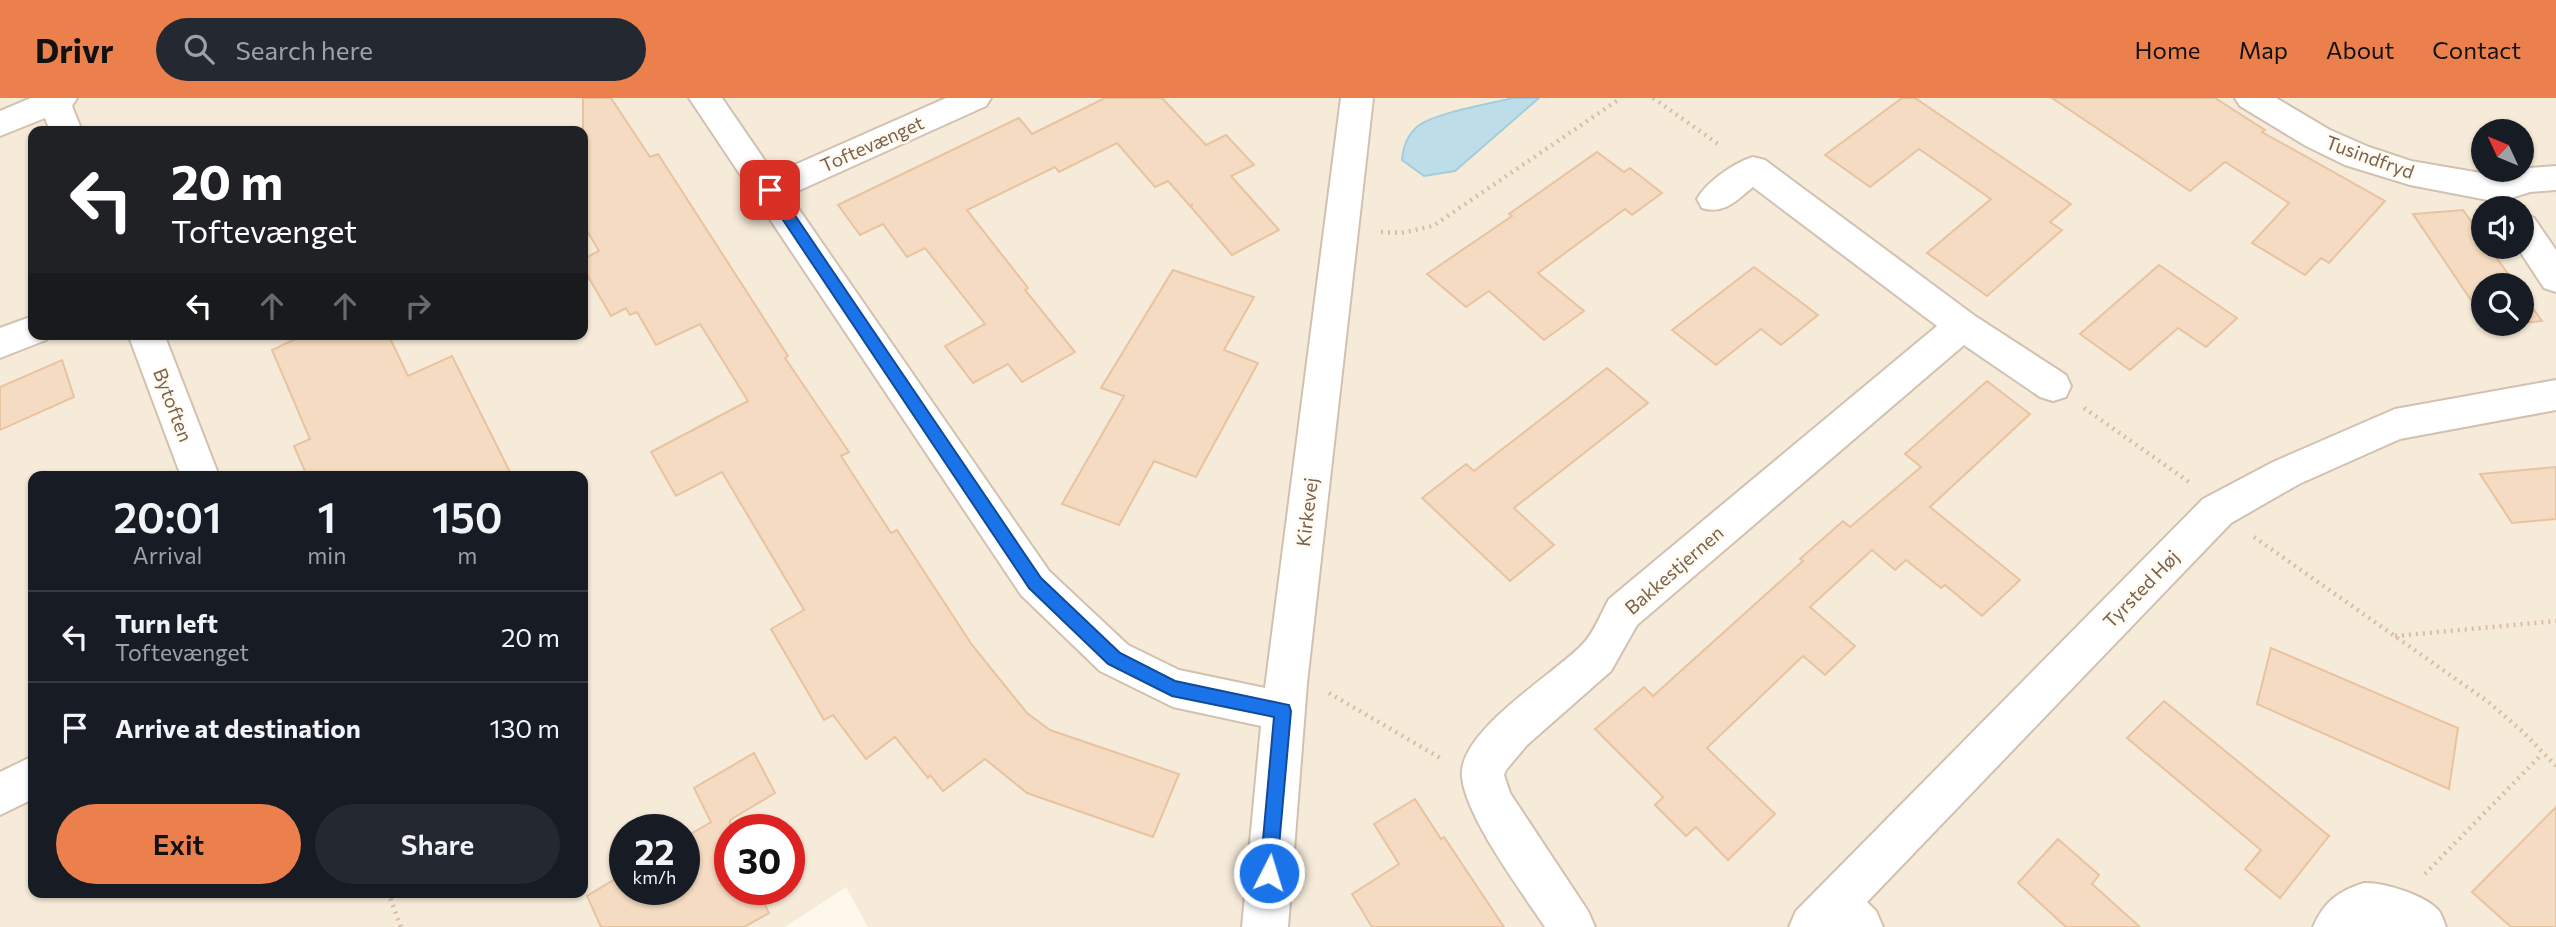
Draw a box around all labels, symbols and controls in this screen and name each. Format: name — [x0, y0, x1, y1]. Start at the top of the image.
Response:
search box — [156, 18, 646, 81]
text: Drivr — [35, 29, 114, 70]
icon: search — [180, 30, 218, 68]
text: Search here — [236, 34, 373, 65]
text: Home — [2135, 35, 2201, 64]
text: Map — [2239, 35, 2288, 64]
text: About — [2326, 35, 2394, 64]
text: Contact — [2432, 35, 2521, 64]
street label: Toftevænget — [817, 110, 927, 177]
north arrow — [2471, 119, 2534, 182]
map controls — [2471, 119, 2534, 336]
street label: Tusindfryd — [2323, 130, 2417, 183]
text: 20 m — [171, 150, 283, 210]
icon: left — [56, 154, 147, 245]
pin — [740, 160, 800, 220]
icon: arrive — [751, 171, 789, 209]
button: sound — [2471, 196, 2534, 259]
text: Toftevænget — [171, 210, 357, 250]
button: search — [2471, 273, 2534, 336]
icon: left — [180, 287, 218, 325]
icon: ahead — [253, 287, 291, 325]
icon: ahead — [326, 287, 364, 325]
icon: right — [399, 287, 437, 325]
street label: Bytoften — [149, 365, 198, 445]
street label: Kirkevej — [1291, 476, 1322, 548]
text: 20:01 — [113, 490, 222, 542]
text: 1 — [317, 490, 336, 542]
text: 150 — [432, 490, 503, 542]
street label: Bakkestjernen — [1620, 521, 1728, 619]
text: Arrival — [133, 541, 202, 569]
text: min — [307, 541, 346, 569]
text: m — [457, 541, 477, 569]
street label: Tyrsted Høj — [2098, 545, 2183, 632]
text: Turn left — [115, 607, 218, 638]
icon: left — [56, 618, 94, 656]
text: 20 m — [501, 621, 560, 652]
text: Toftevænget — [115, 638, 249, 666]
icon: arrive — [56, 709, 94, 747]
text: Arrive at destination — [115, 712, 361, 743]
text: 130 m — [489, 712, 560, 743]
button: Exit — [56, 804, 301, 884]
button: Share — [315, 804, 560, 884]
speed limit sign: 30 — [714, 814, 805, 905]
text: 22 — [635, 829, 674, 872]
position arrow — [1232, 836, 1306, 910]
text: km/h — [633, 866, 676, 888]

